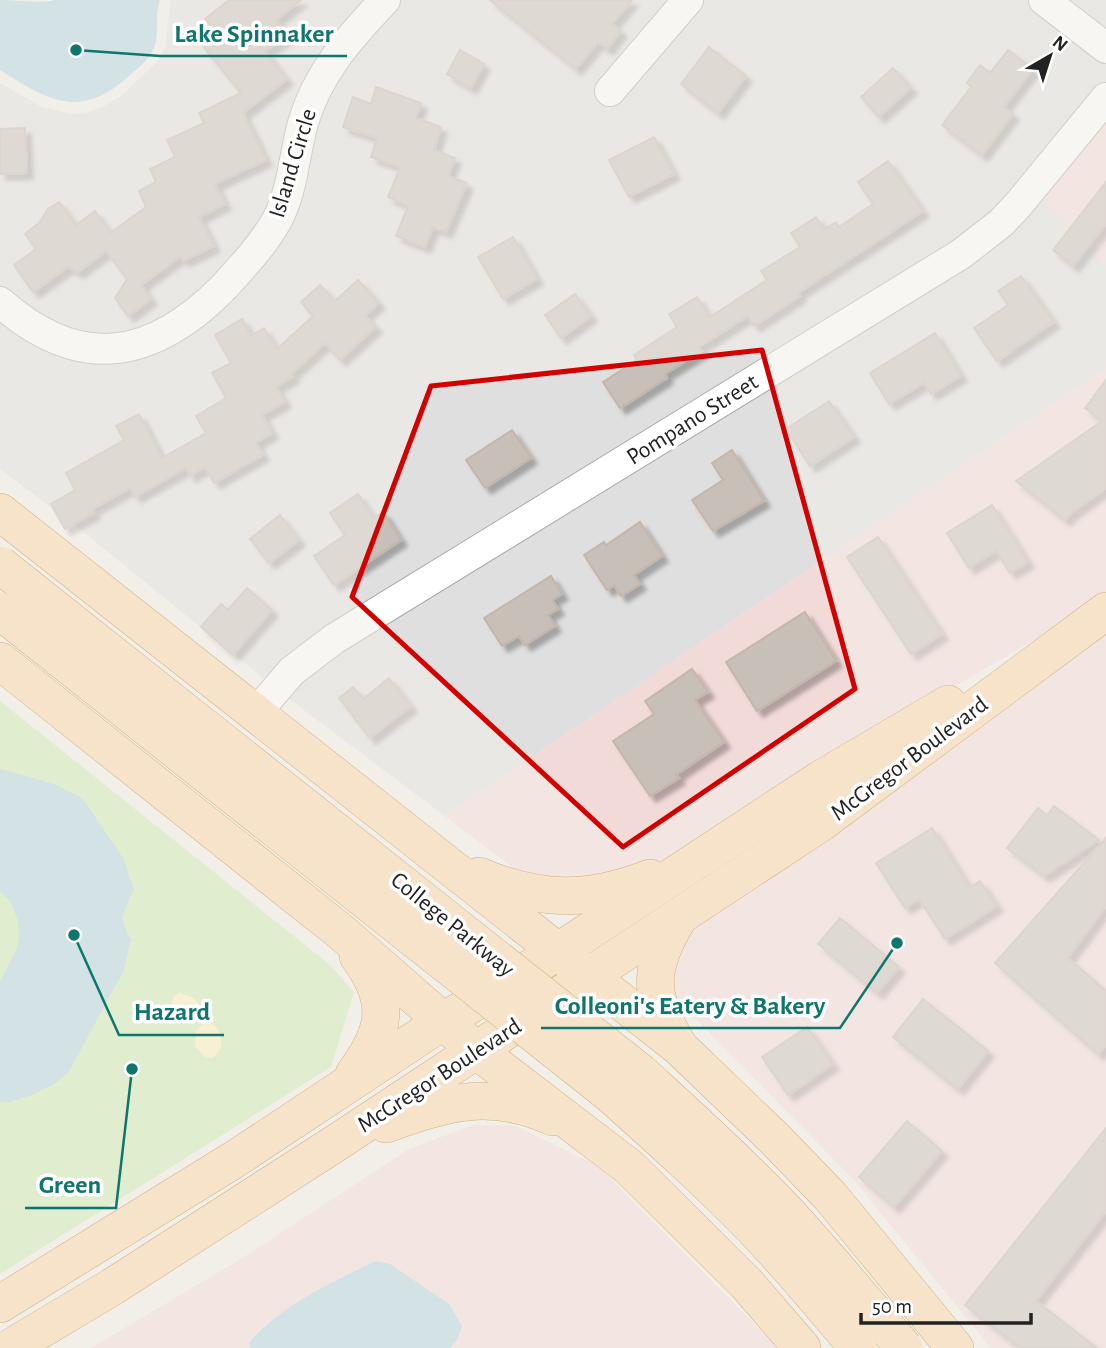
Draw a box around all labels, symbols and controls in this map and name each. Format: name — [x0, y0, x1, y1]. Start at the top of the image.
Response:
callout: Lake Spinnaker — [160, 9, 347, 56]
text: Lake Spinnaker — [174, 21, 334, 47]
north arrow — [1015, 21, 1085, 91]
text: N — [1049, 32, 1071, 55]
street label: Island Circle — [265, 106, 321, 221]
street label: Pompano Street — [623, 370, 763, 470]
street label: McGregor Boulevard — [827, 692, 993, 825]
street label: College Parkway — [386, 868, 519, 982]
callout: Colleoni's Eatery & Bakery — [541, 981, 840, 1028]
callout: Hazard — [119, 988, 224, 1035]
text: Colleoni's Eatery & Bakery — [555, 993, 826, 1019]
text: Hazard — [134, 999, 210, 1025]
street label: McGregor Boulevard — [354, 1014, 526, 1138]
callout: Green — [25, 1161, 116, 1208]
text: Green — [39, 1172, 101, 1198]
scale bar — [861, 1282, 1031, 1326]
text: 50 m — [872, 1296, 912, 1317]

